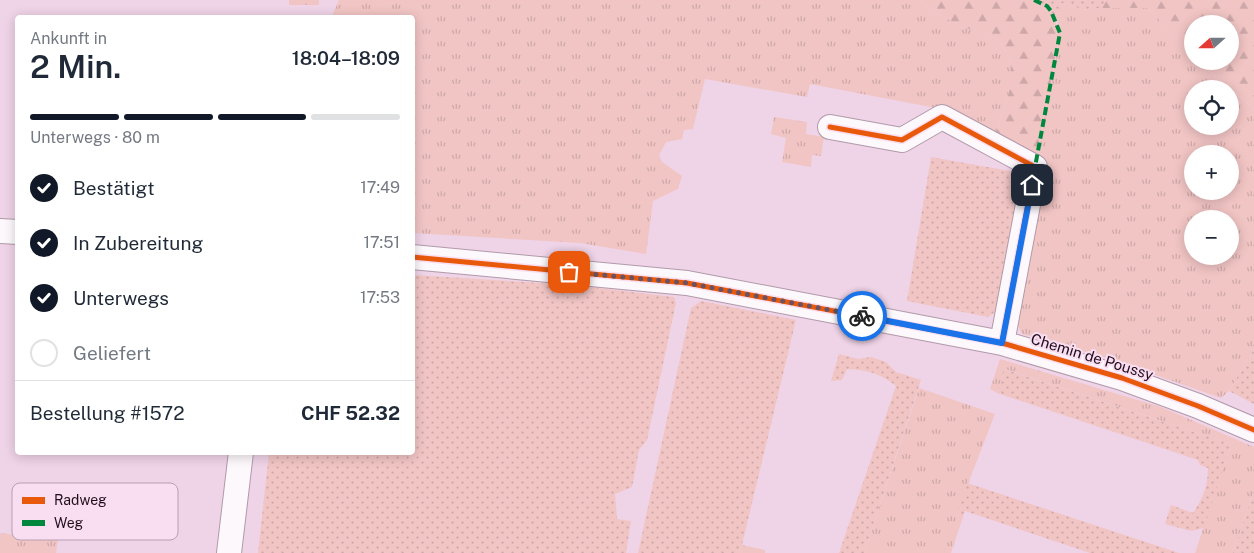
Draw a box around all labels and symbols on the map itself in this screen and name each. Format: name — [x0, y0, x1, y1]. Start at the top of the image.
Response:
north arrow — [1184, 15, 1239, 70]
pin — [1011, 164, 1053, 206]
pin — [548, 251, 590, 293]
courier — [837, 291, 887, 341]
street label: Chemin de Poussy — [1029, 330, 1155, 383]
legend — [12, 483, 178, 540]
text: Radweg — [54, 492, 107, 508]
text: Weg — [54, 515, 84, 531]

